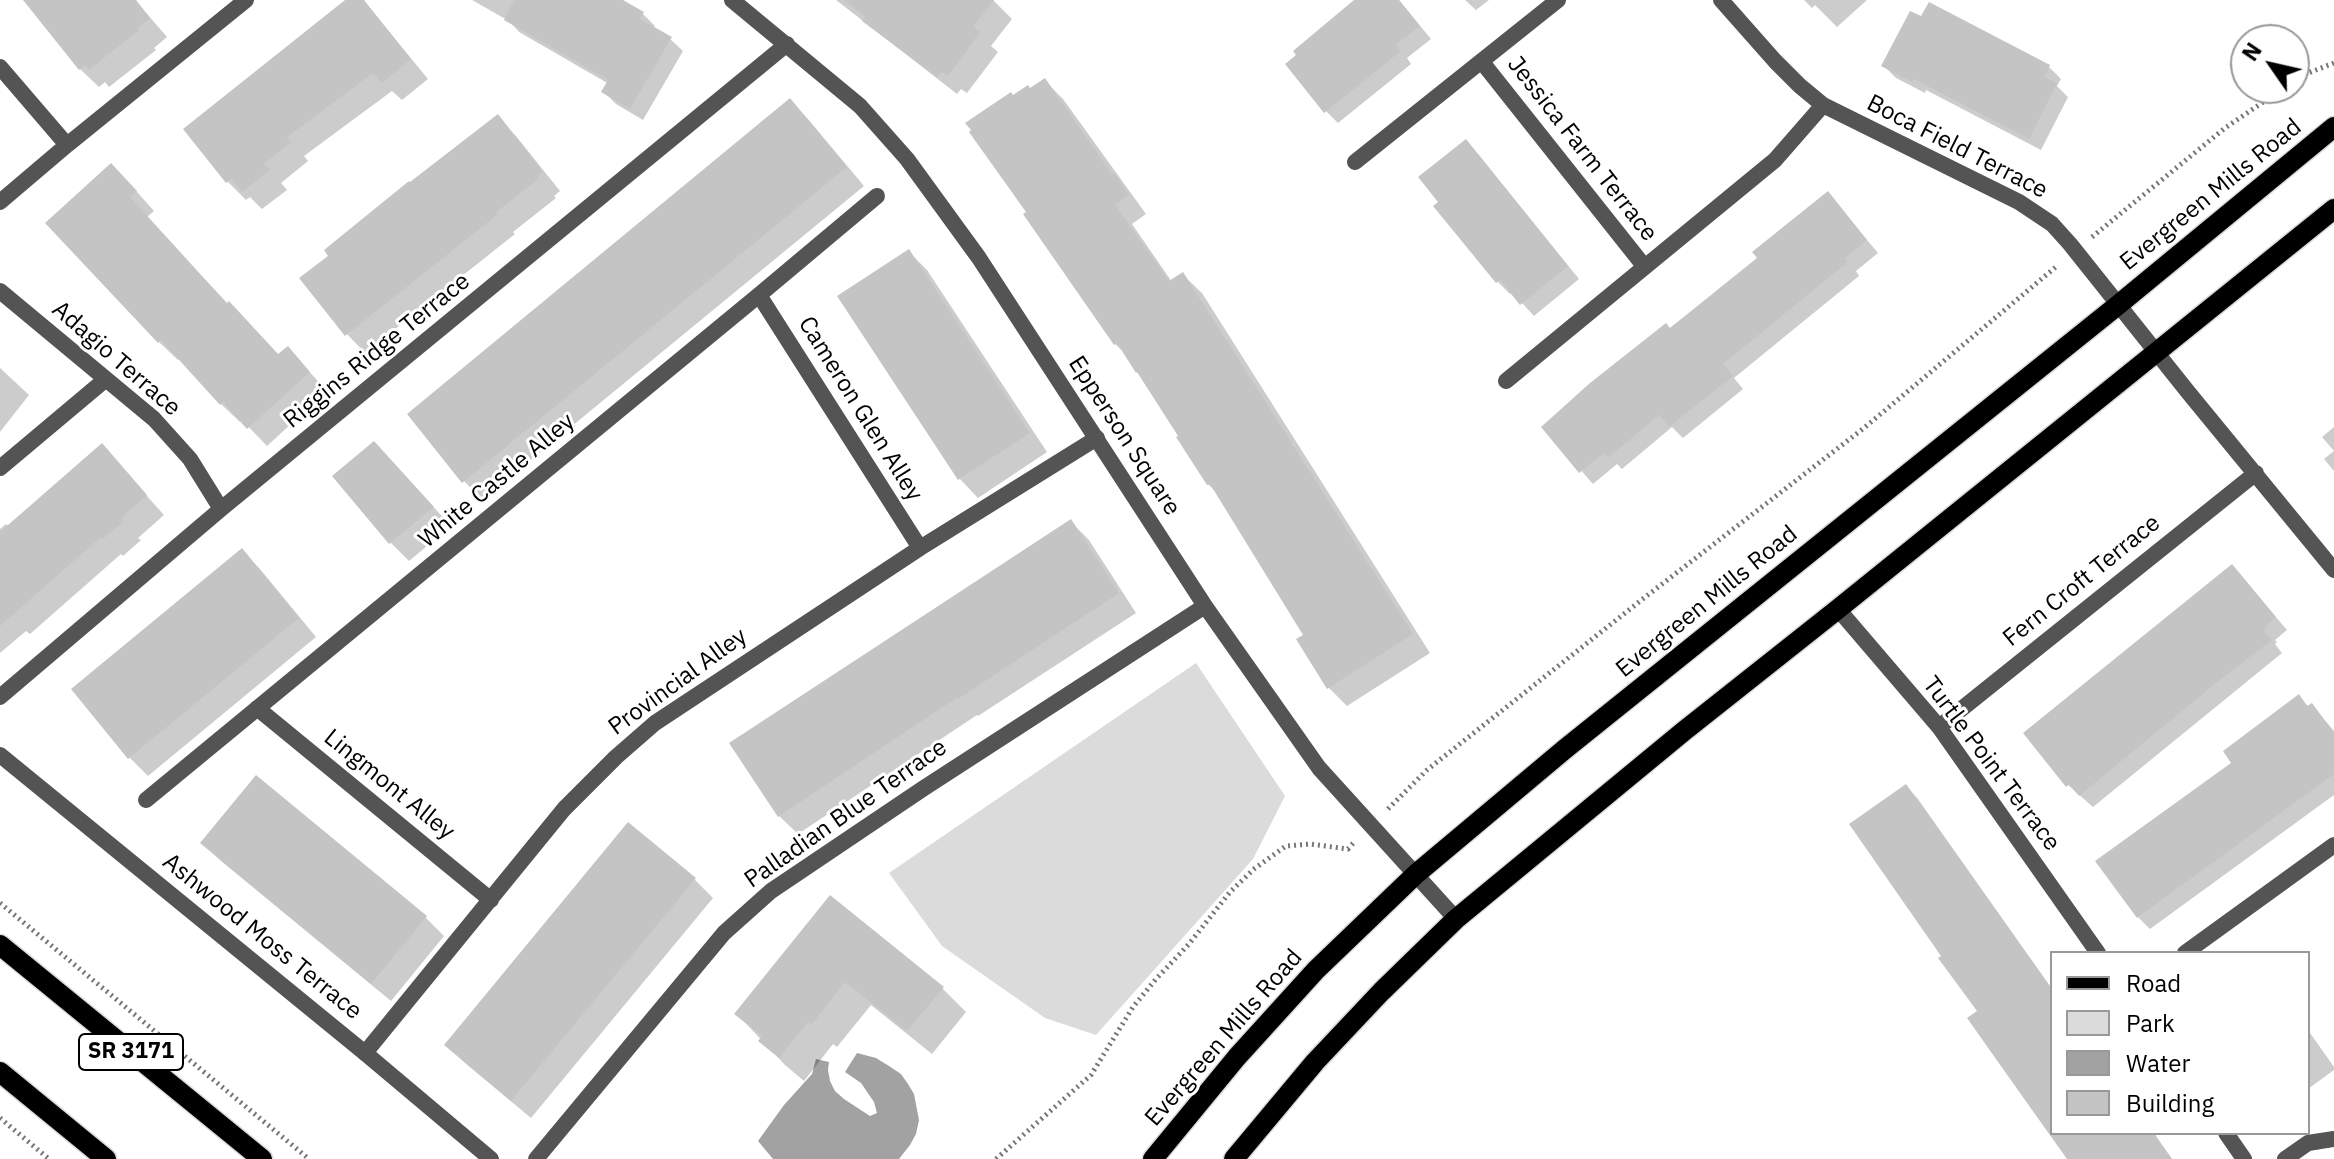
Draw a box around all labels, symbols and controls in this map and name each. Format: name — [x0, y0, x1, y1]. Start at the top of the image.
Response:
north arrow — [2230, 24, 2310, 104]
text: N — [2235, 37, 2268, 66]
street label: Jessica Farm Terrace — [1501, 51, 1663, 247]
street label: Boca Field Terrace — [1862, 89, 2052, 205]
street label: Evergreen Mills Road — [2115, 113, 2307, 277]
street label: Riggins Ridge Terrace — [278, 267, 476, 435]
street label: Adagio Terrace — [46, 295, 186, 423]
street label: Cameron Glen Alley — [792, 311, 928, 507]
street label: Epperson Square — [1062, 351, 1186, 521]
street label: White Castle Alley — [413, 407, 581, 555]
street label: Fern Croft Terrace — [1998, 509, 2166, 653]
street label: Evergreen Mills Road — [1611, 520, 1803, 684]
street label: Provincial Alley — [603, 622, 753, 742]
street label: Turtle Point Terrace — [1916, 671, 2066, 857]
street label: Lingmont Alley — [318, 724, 460, 846]
street label: Palladian Blue Terrace — [739, 733, 953, 895]
street label: Ashwood Moss Terrace — [157, 848, 367, 1026]
street label: Evergreen Mills Road — [1139, 944, 1309, 1132]
legend — [2050, 951, 2310, 1135]
text: Road — [2126, 967, 2181, 999]
text: Park — [2126, 1007, 2175, 1039]
road number: SR 3171 — [79, 1034, 183, 1070]
text: Water — [2126, 1047, 2190, 1079]
text: Building — [2126, 1087, 2214, 1119]

